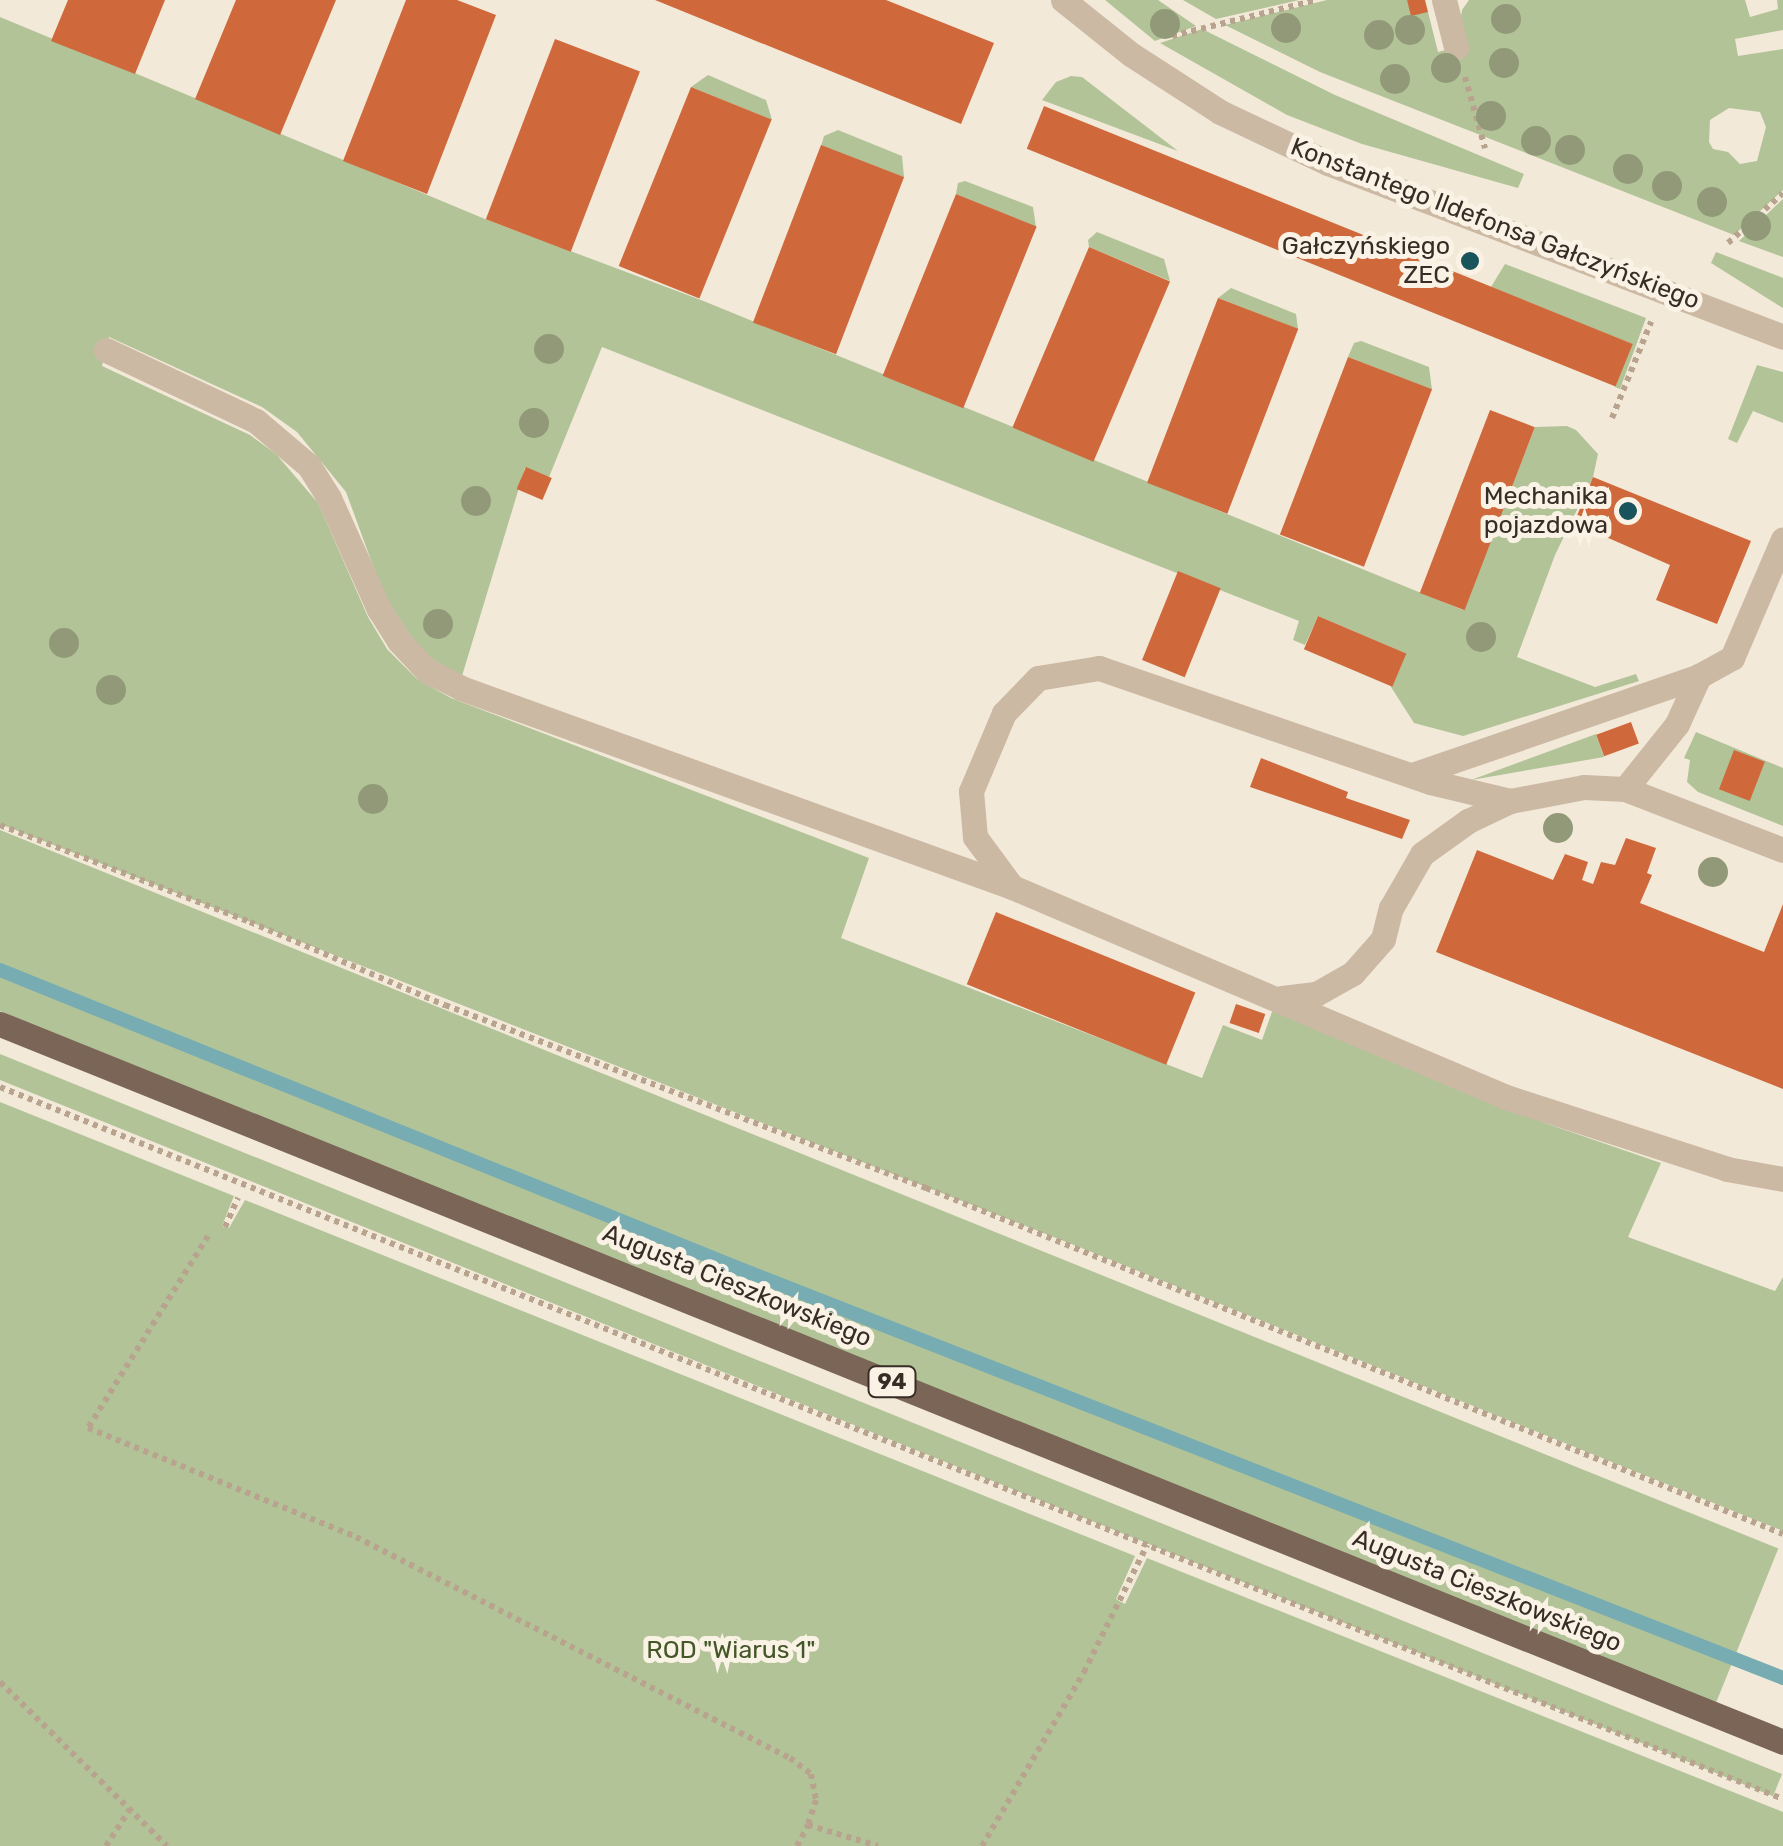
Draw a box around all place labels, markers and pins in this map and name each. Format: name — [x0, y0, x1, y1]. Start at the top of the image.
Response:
place label: Gałczyńskiego ZEC — [1282, 232, 1450, 291]
marker: Gałczyńskiego ZEC — [1459, 250, 1481, 272]
place label: Mechanika pojazdowa — [1484, 482, 1608, 541]
marker: Mechanika pojazdowa — [1617, 500, 1639, 522]

